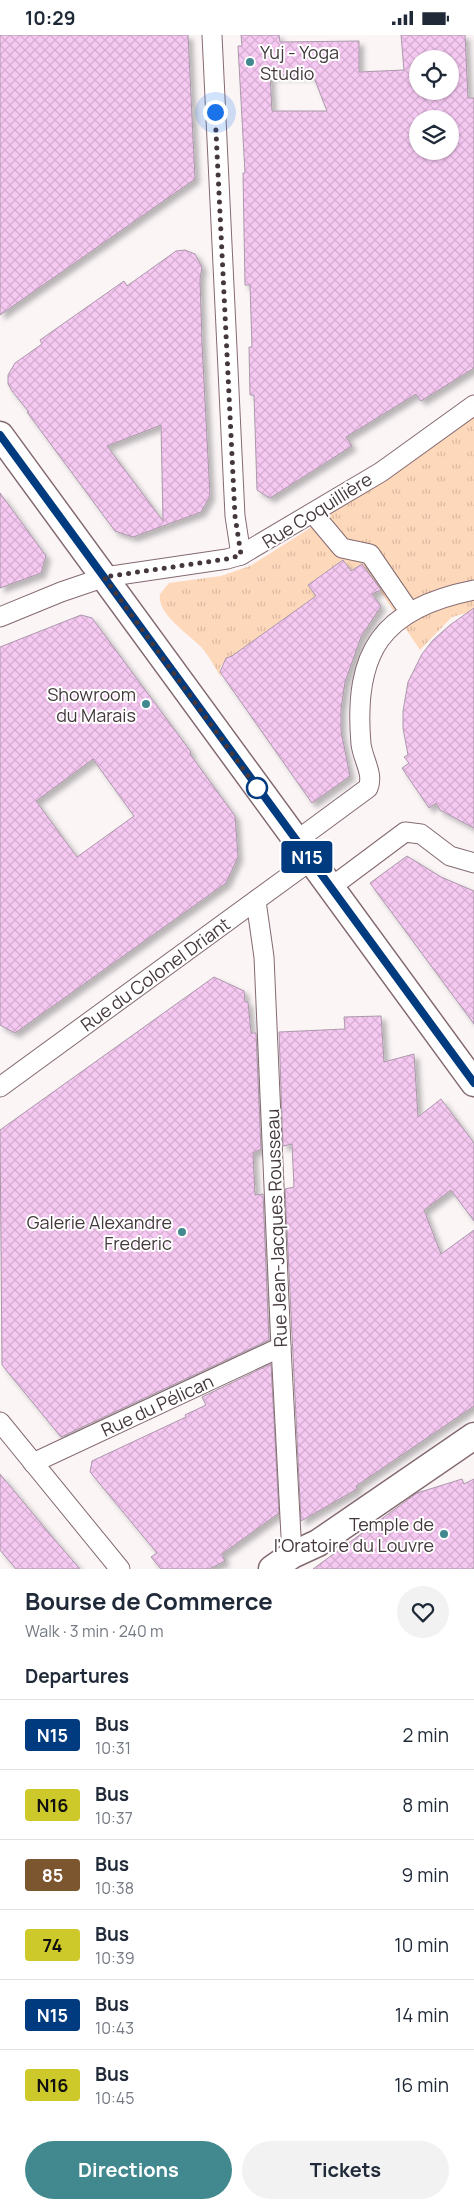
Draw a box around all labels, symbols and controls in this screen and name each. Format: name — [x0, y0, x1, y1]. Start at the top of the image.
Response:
text: 10:29 — [25, 5, 75, 31]
place label: Yuj - Yoga Studio — [260, 40, 339, 85]
map controls — [409, 50, 459, 160]
button: locate — [409, 50, 459, 100]
marker: Yuj - Yoga Studio — [244, 56, 256, 68]
your location — [203, 100, 228, 125]
button: layers — [409, 110, 459, 160]
street label: Rue Coquillière — [258, 467, 376, 553]
place label: Showroom du Marais — [47, 682, 136, 727]
marker: Showroom du Marais — [140, 698, 152, 710]
unlabelled marker — [246, 777, 268, 799]
line badge: N15 — [278, 841, 336, 873]
text: N15 — [291, 845, 323, 869]
street label: Rue du Colonel Driant — [75, 912, 235, 1036]
street label: Rue Jean-Jacques Rousseau — [260, 1108, 292, 1348]
place label: Galerie Alexandre Frederic — [27, 1210, 172, 1255]
marker: Galerie Alexandre Frederic — [176, 1226, 188, 1238]
street label: Rue du Pélican — [97, 1368, 217, 1442]
place label: Temple de l'Oratoire du Louvre — [274, 1512, 434, 1557]
marker: Temple de l'Oratoire du Louvre — [438, 1528, 450, 1540]
text: Bourse de Commerce — [25, 1584, 273, 1617]
button: heart — [397, 1586, 449, 1638]
text: Walk · 3 min · 240 m — [25, 1620, 163, 1642]
text: Departures — [25, 1663, 129, 1689]
text: Bus — [95, 1711, 129, 1737]
text: 2 min — [403, 1722, 449, 1748]
text: N15 — [37, 1723, 68, 1747]
text: 10:31 — [95, 1737, 131, 1759]
text: Bus — [95, 1781, 129, 1807]
text: 8 min — [402, 1792, 449, 1818]
text: N16 — [37, 1793, 69, 1817]
text: 10:37 — [95, 1807, 133, 1829]
text: Bus — [95, 1851, 129, 1877]
text: 9 min — [402, 1862, 449, 1888]
text: 85 — [42, 1863, 63, 1887]
text: 10:38 — [95, 1877, 134, 1899]
text: Bus — [95, 1921, 129, 1947]
text: 10 min — [394, 1932, 449, 1958]
text: 74 — [43, 1933, 62, 1957]
text: 10:39 — [95, 1947, 135, 1969]
text: Bus — [95, 1991, 129, 2017]
text: 14 min — [395, 2002, 449, 2028]
text: N15 — [37, 2003, 68, 2027]
text: 10:43 — [95, 2017, 134, 2039]
text: Bus — [95, 2061, 129, 2087]
text: 16 min — [394, 2072, 449, 2098]
text: N16 — [37, 2073, 69, 2097]
text: 10:45 — [95, 2087, 134, 2109]
button: Directions — [25, 2141, 232, 2199]
button: Tickets — [242, 2141, 449, 2199]

